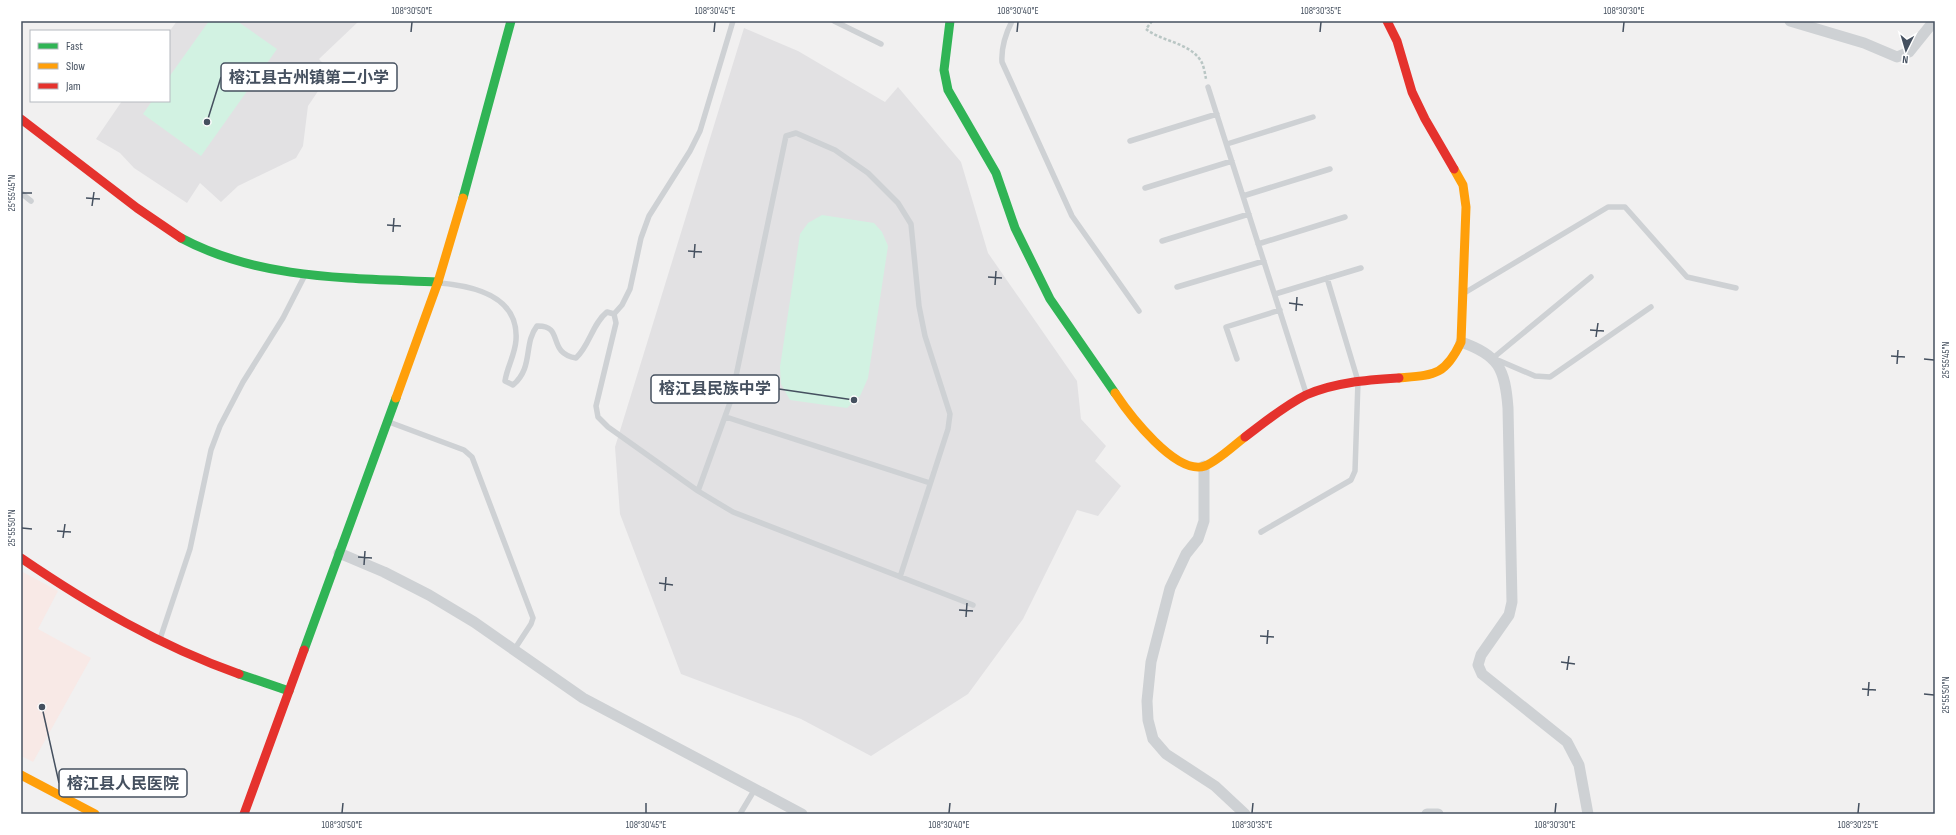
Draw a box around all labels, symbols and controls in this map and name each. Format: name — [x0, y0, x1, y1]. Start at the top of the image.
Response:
text: 108°30'50"E — [392, 5, 432, 17]
text: 108°30'45"E — [695, 5, 735, 17]
text: 108°30'40"E — [997, 5, 1039, 17]
text: 108°30'35"E — [1301, 5, 1341, 17]
text: 108°30'30"E — [1603, 5, 1645, 17]
legend — [30, 30, 170, 102]
north arrow — [1886, 30, 1926, 70]
text: Fast — [66, 39, 83, 54]
text: N — [1902, 53, 1909, 66]
text: Slow — [66, 59, 85, 74]
callout: 榕江县古州镇第二小学 — [221, 63, 397, 91]
text: 榕江县古州镇第二小学 — [229, 68, 389, 88]
text: Jam — [65, 79, 81, 94]
text: 25°55'45"N — [6, 175, 18, 211]
text: 25°55'45"N — [1940, 342, 1952, 378]
callout: 榕江县民族中学 — [651, 375, 779, 403]
text: 榕江县民族中学 — [659, 379, 771, 399]
text: 25°55'50"N — [6, 509, 18, 547]
text: 25°55'50"N — [1940, 676, 1952, 714]
callout: 榕江县人民医院 — [59, 769, 187, 797]
text: 榕江县人民医院 — [67, 774, 179, 794]
text: 108°30'50"E — [322, 819, 362, 831]
text: 108°30'45"E — [626, 819, 666, 831]
text: 108°30'40"E — [928, 819, 970, 831]
text: 108°30'35"E — [1232, 819, 1272, 831]
text: 108°30'30"E — [1534, 819, 1576, 831]
text: 108°30'25"E — [1838, 819, 1878, 831]

